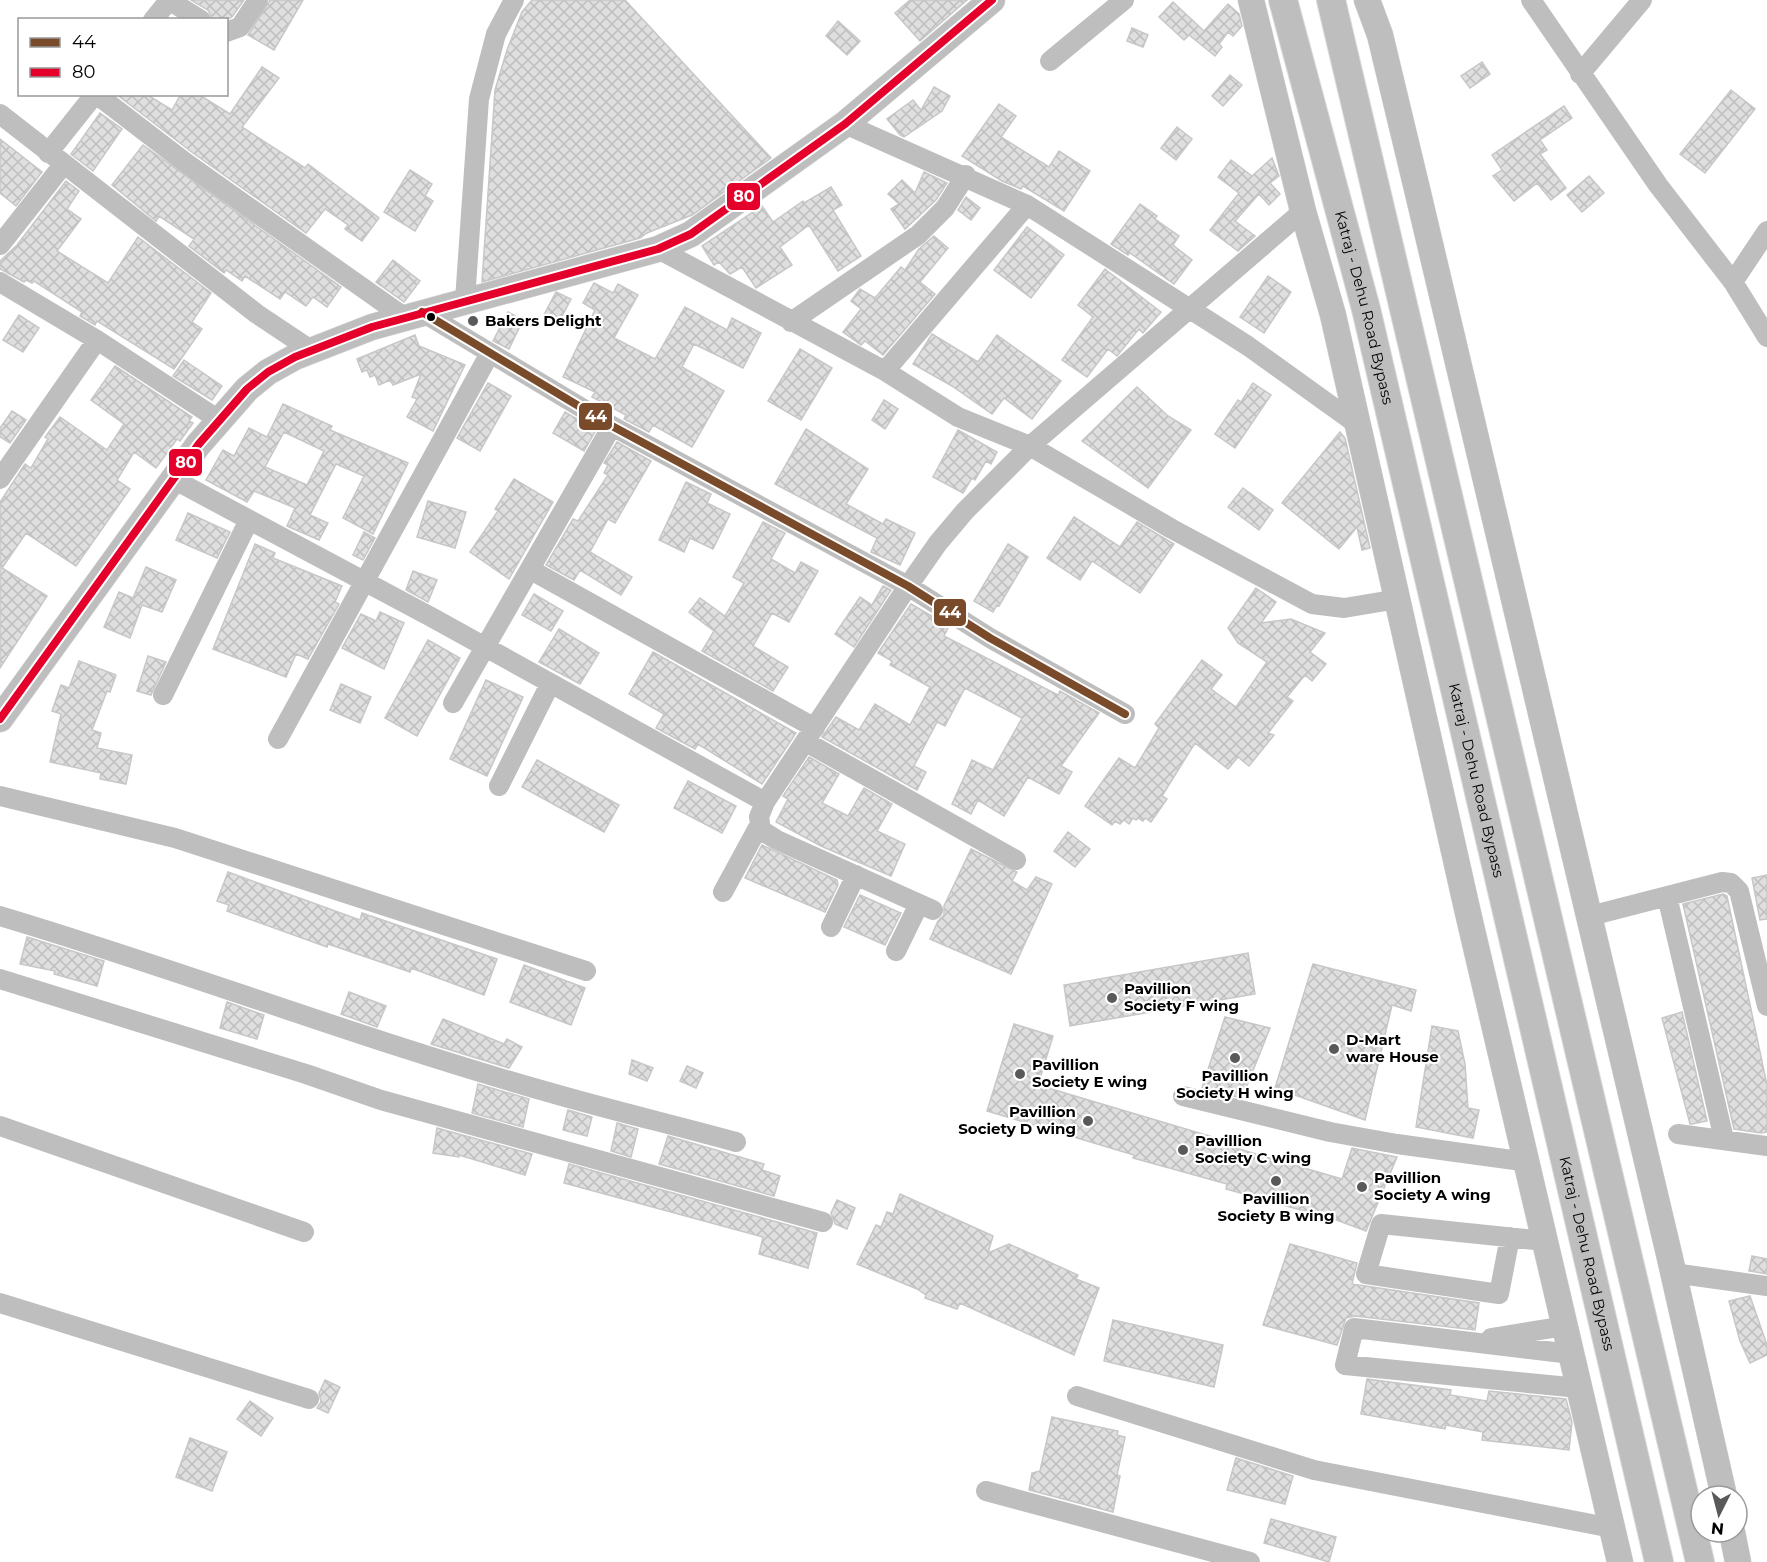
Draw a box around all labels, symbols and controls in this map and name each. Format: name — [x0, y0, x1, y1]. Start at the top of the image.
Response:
legend — [18, 18, 228, 96]
text: 44 — [72, 31, 96, 53]
text: 80 — [72, 61, 95, 83]
line badge: 80 — [726, 182, 761, 211]
text: 80 — [733, 187, 755, 206]
street label: Katraj - Dehu Road Bypass — [1331, 208, 1398, 406]
unlabelled marker — [425, 311, 437, 323]
place label: Bakers Delight — [485, 311, 602, 330]
marker: Bakers Delight — [466, 314, 480, 328]
line badge: 44 — [578, 402, 613, 431]
text: 44 — [585, 407, 607, 426]
line badge: 80 — [168, 448, 203, 477]
text: 80 — [175, 453, 197, 472]
line badge: 44 — [933, 598, 967, 627]
text: 44 — [939, 603, 961, 622]
street label: Katraj - Dehu Road Bypass — [1445, 681, 1509, 879]
place label: Pavillion Society F wing — [1124, 979, 1239, 1015]
marker: Pavillion Society F wing — [1105, 991, 1119, 1005]
place label: D-Mart ware House — [1346, 1030, 1439, 1066]
marker: D-Mart ware House — [1327, 1042, 1341, 1056]
marker: Pavillion Society H wing — [1228, 1051, 1242, 1065]
place label: Pavillion Society E wing — [1032, 1055, 1147, 1091]
place label: Pavillion Society H wing — [1176, 1066, 1294, 1102]
marker: Pavillion Society E wing — [1013, 1067, 1027, 1081]
place label: Pavillion Society D wing — [958, 1102, 1076, 1138]
marker: Pavillion Society D wing — [1081, 1114, 1095, 1128]
place label: Pavillion Society C wing — [1195, 1131, 1311, 1167]
marker: Pavillion Society C wing — [1176, 1143, 1190, 1157]
street label: Katraj - Dehu Road Bypass — [1555, 1154, 1619, 1353]
place label: Pavillion Society A wing — [1374, 1168, 1491, 1204]
marker: Pavillion Society B wing — [1269, 1174, 1283, 1188]
marker: Pavillion Society A wing — [1355, 1180, 1369, 1194]
place label: Pavillion Society B wing — [1218, 1189, 1334, 1225]
north arrow — [1689, 1484, 1749, 1544]
text: N — [1710, 1518, 1725, 1539]

